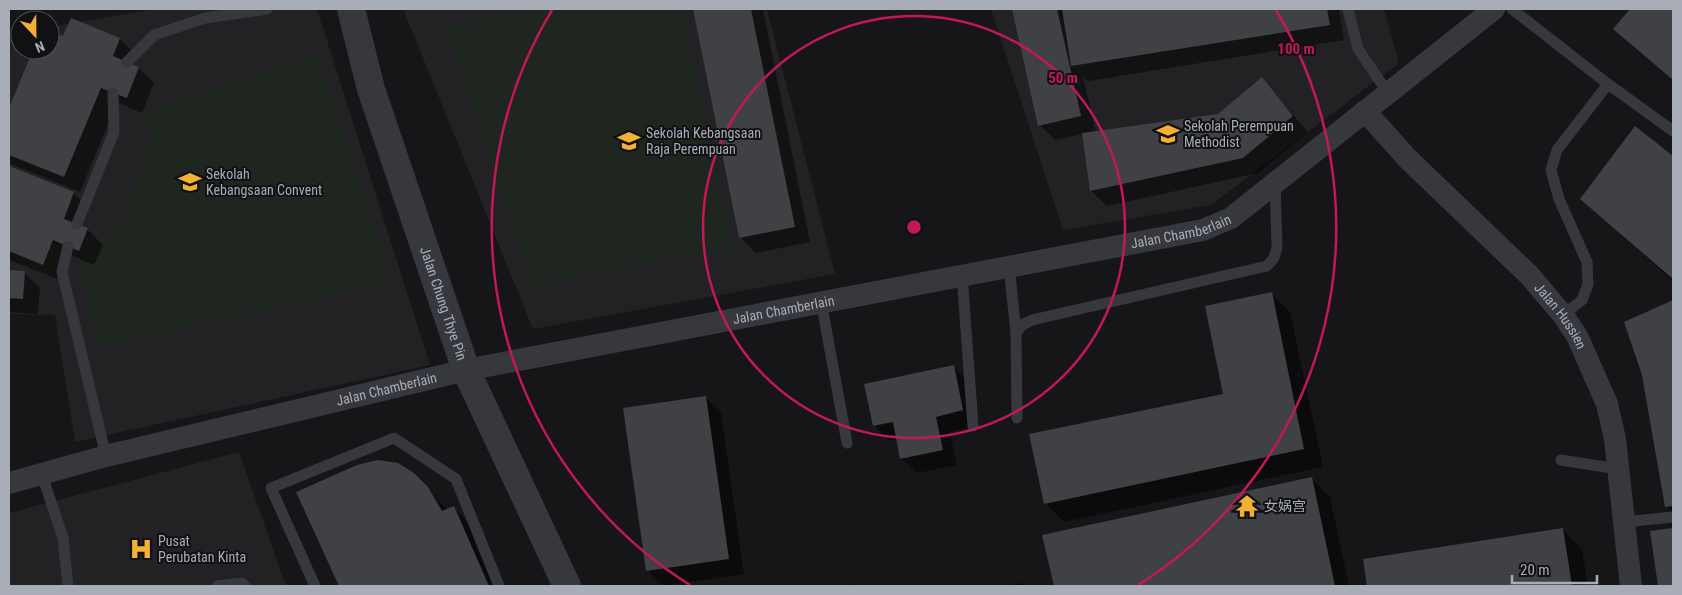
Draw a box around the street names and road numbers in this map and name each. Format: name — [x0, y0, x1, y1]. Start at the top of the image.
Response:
street label: Jalan Chamberlain — [1129, 211, 1233, 252]
street label: Jalan Chung Thye Pin — [417, 245, 470, 362]
street label: Jalan Hussien — [1531, 280, 1590, 351]
street label: Jalan Chamberlain — [731, 292, 836, 327]
street label: Jalan Chamberlain — [334, 369, 438, 409]

